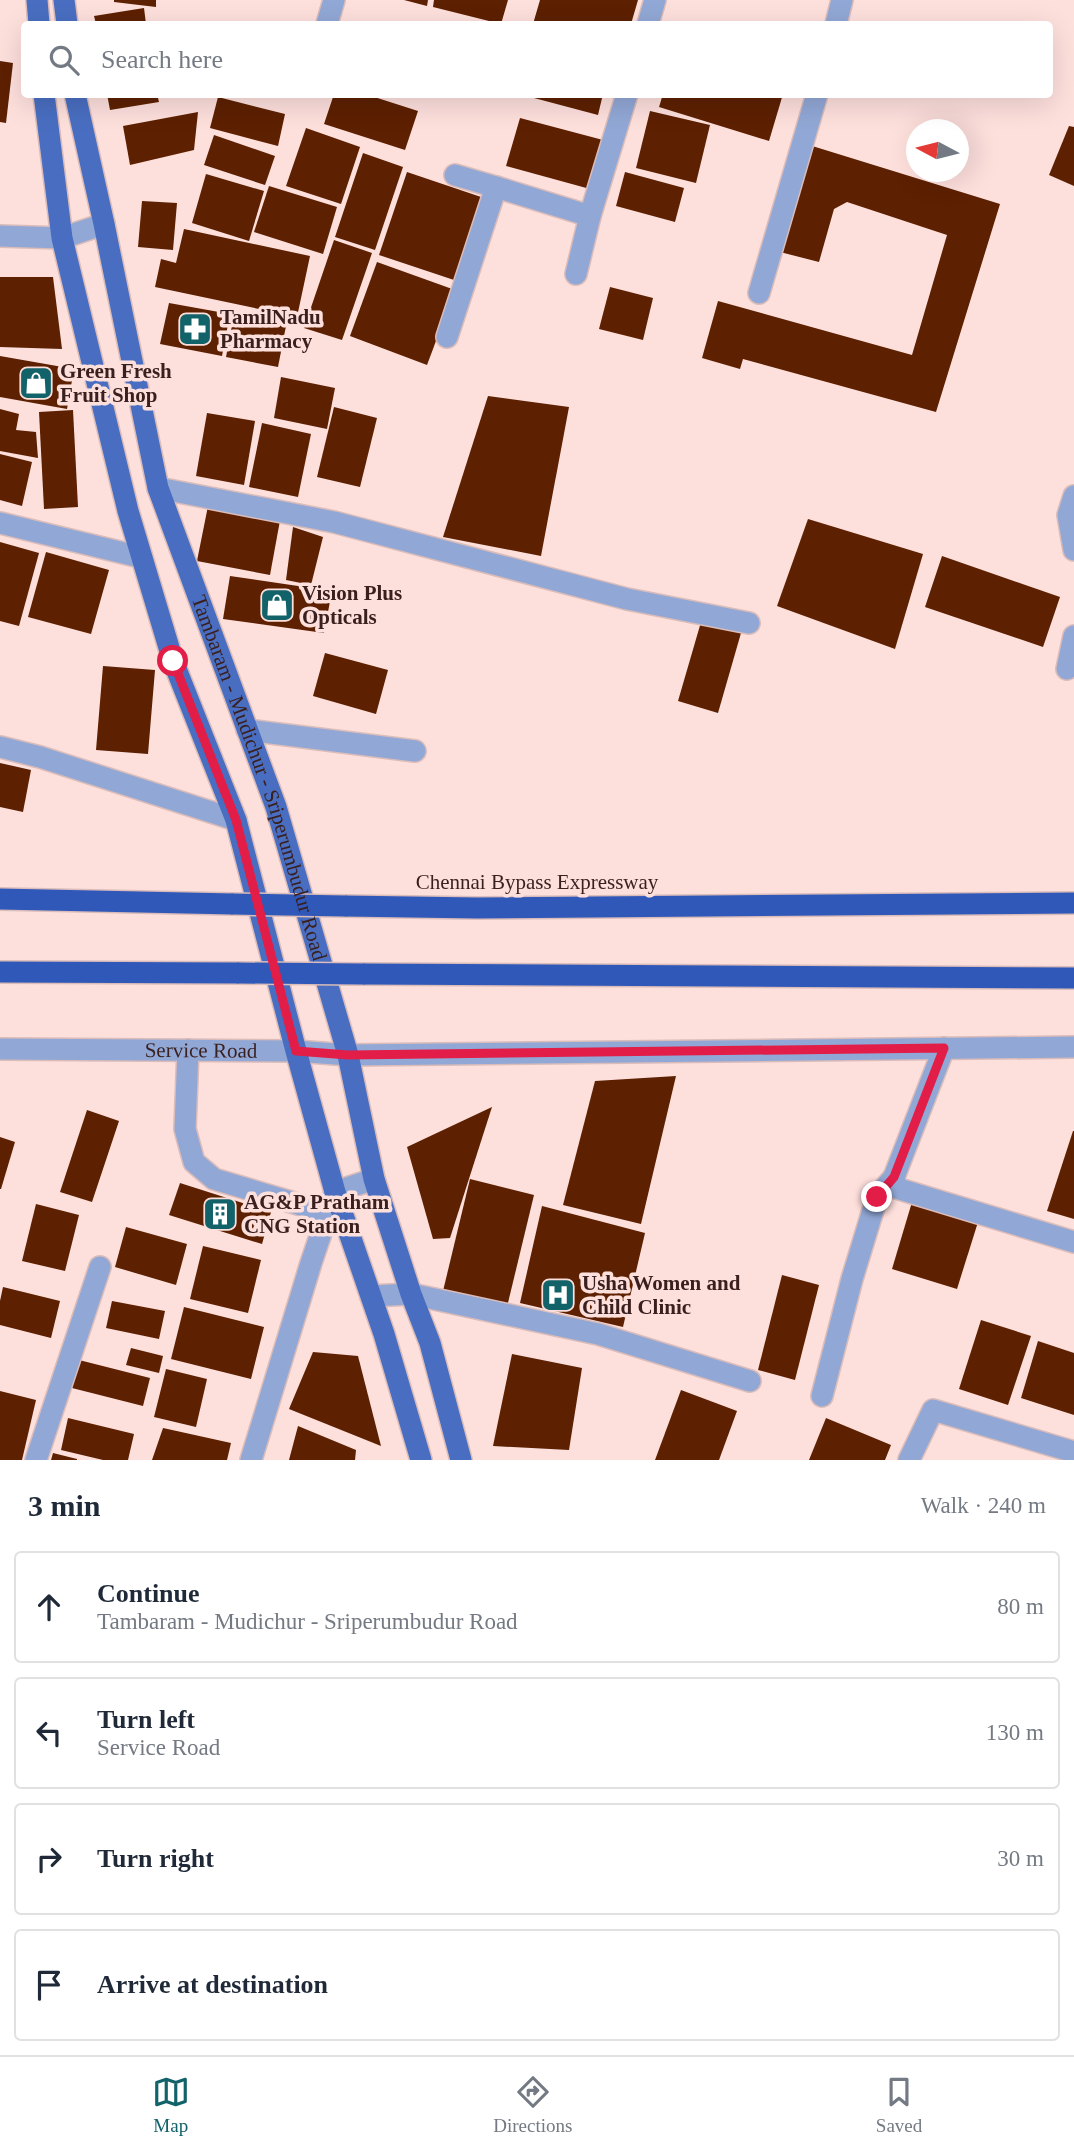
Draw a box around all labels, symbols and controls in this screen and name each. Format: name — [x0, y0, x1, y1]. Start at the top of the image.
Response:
search box — [21, 21, 1053, 98]
icon: search — [45, 41, 83, 79]
text: Search here — [101, 45, 223, 74]
north arrow — [906, 119, 969, 182]
place label: TamilNadu Pharmacy — [220, 305, 321, 353]
pharmacy icon: TamilNadu Pharmacy — [176, 310, 214, 348]
place label: Green Fresh Fruit Shop — [60, 359, 172, 407]
shop icon: Green Fresh Fruit Shop — [17, 364, 55, 402]
place label: Vision Plus Opticals — [302, 581, 402, 629]
shop icon: Vision Plus Opticals — [258, 586, 296, 624]
street label: Tambaram - Mudichur - Sriperumbudur Road — [187, 592, 332, 964]
route start — [157, 645, 188, 676]
street label: Chennai Bypass Expressway — [416, 870, 659, 894]
street label: Service Road — [145, 1038, 258, 1063]
route end — [861, 1181, 892, 1212]
place label: AG&P Pratham CNG Station — [244, 1190, 390, 1238]
building icon: AG&P Pratham CNG Station — [201, 1195, 239, 1233]
place label: Usha Women and Child Clinic — [582, 1271, 741, 1319]
hospital icon: Usha Women and Child Clinic — [539, 1276, 577, 1314]
text: 3 min — [28, 1489, 101, 1522]
text: Walk · 240 m — [921, 1493, 1046, 1518]
text: Continue — [97, 1579, 200, 1608]
icon: ahead — [30, 1588, 68, 1626]
text: 80 m — [997, 1594, 1044, 1619]
text: Tambaram - Mudichur - Sriperumbudur Road — [97, 1609, 518, 1634]
text: Turn left — [97, 1705, 195, 1734]
icon: left — [30, 1714, 68, 1752]
text: 130 m — [986, 1720, 1044, 1745]
text: Service Road — [97, 1735, 220, 1760]
icon: right — [30, 1840, 68, 1878]
text: Turn right — [97, 1844, 214, 1873]
text: 30 m — [997, 1846, 1044, 1871]
icon: arrive — [30, 1966, 68, 2004]
text: Arrive at destination — [97, 1970, 328, 1999]
tab: Map — [152, 2073, 190, 2137]
tab: Directions — [493, 2073, 572, 2137]
tab: Saved — [876, 2073, 922, 2137]

